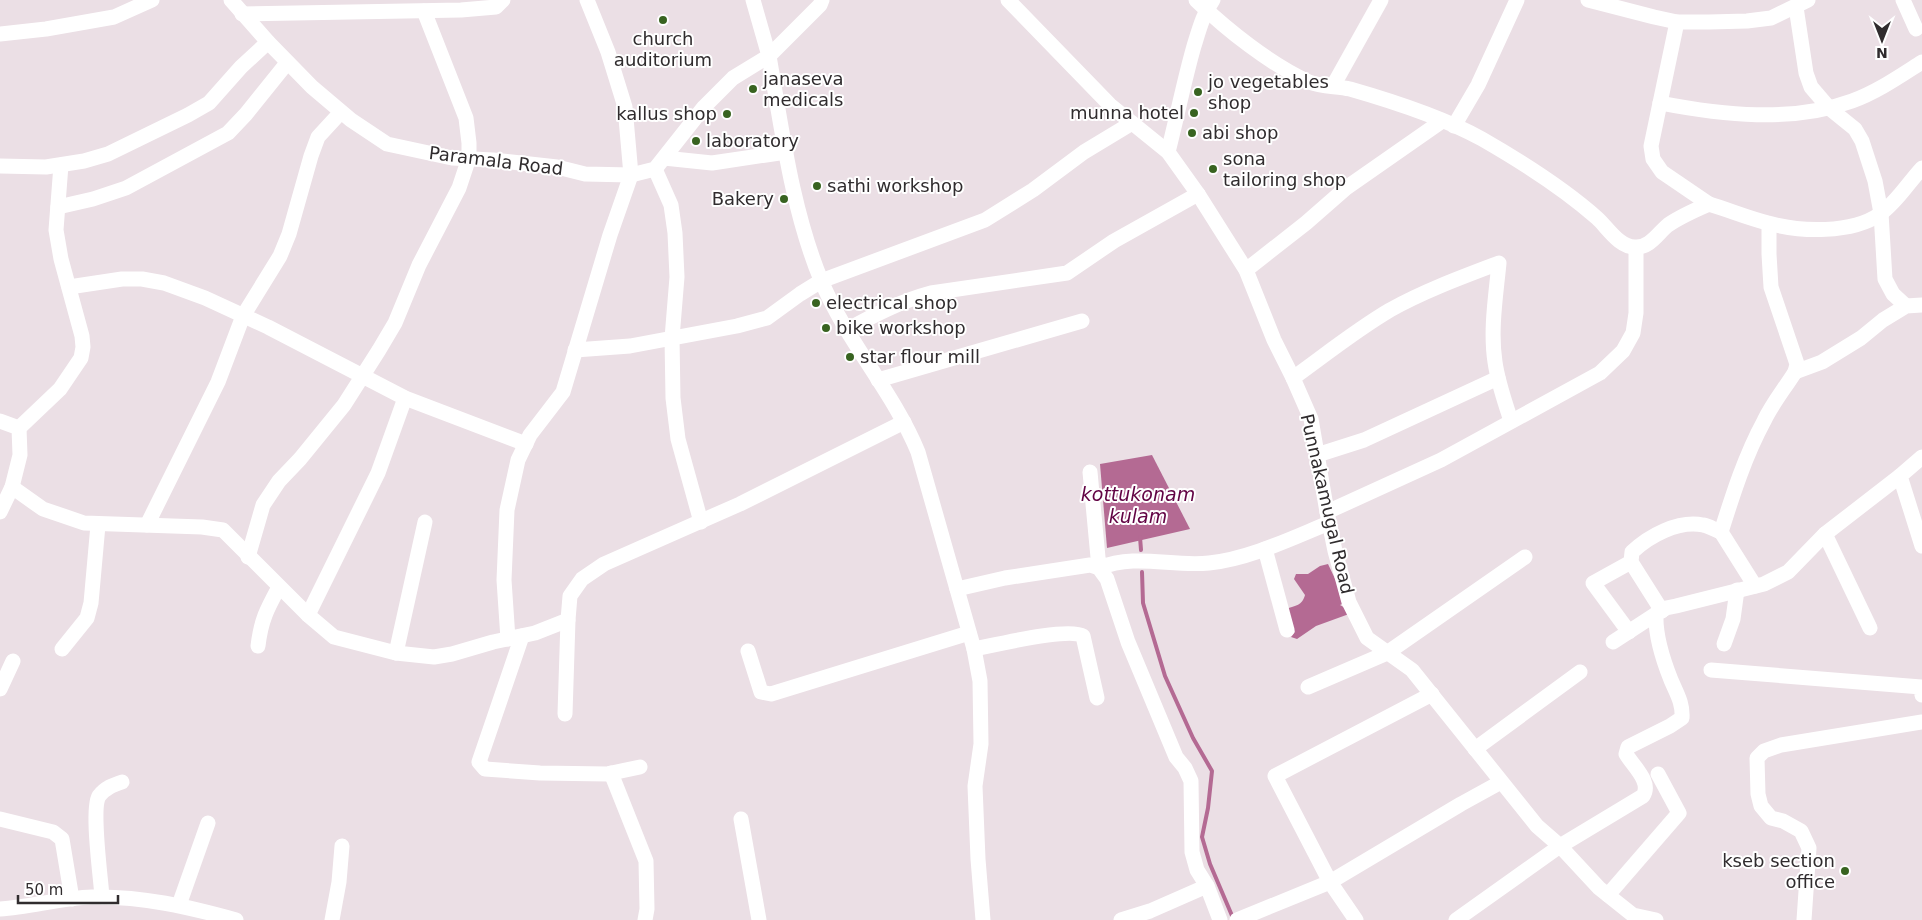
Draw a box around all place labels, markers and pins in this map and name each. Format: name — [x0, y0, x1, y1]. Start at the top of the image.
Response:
marker: church auditorium — [657, 14, 669, 26]
place label: church auditorium — [614, 28, 712, 70]
place label: janaseva medicals — [762, 68, 844, 110]
place label: jo vegetables shop — [1207, 71, 1329, 113]
marker: janaseva medicals — [747, 83, 759, 95]
marker: jo vegetables shop — [1192, 86, 1204, 98]
place label: munna hotel — [1070, 102, 1184, 123]
place label: kallus shop — [616, 103, 717, 124]
marker: munna hotel — [1188, 107, 1200, 119]
marker: kallus shop — [721, 108, 733, 120]
place label: abi shop — [1202, 122, 1278, 143]
marker: abi shop — [1186, 127, 1198, 139]
place label: laboratory — [706, 130, 799, 151]
marker: laboratory — [690, 135, 702, 147]
place label: sona tailoring shop — [1223, 148, 1346, 190]
marker: sona tailoring shop — [1207, 163, 1219, 175]
place label: sathi workshop — [827, 175, 963, 196]
marker: sathi workshop — [811, 180, 823, 192]
place label: Bakery — [712, 188, 774, 209]
marker: Bakery — [778, 193, 790, 205]
place label: electrical shop — [826, 292, 957, 313]
marker: electrical shop — [810, 297, 822, 309]
place label: bike workshop — [836, 317, 966, 338]
marker: bike workshop — [820, 322, 832, 334]
place label: star flour mill — [860, 346, 980, 367]
marker: star flour mill — [844, 351, 856, 363]
place label: kseb section office — [1722, 850, 1835, 892]
marker: kseb section office — [1839, 865, 1851, 877]

